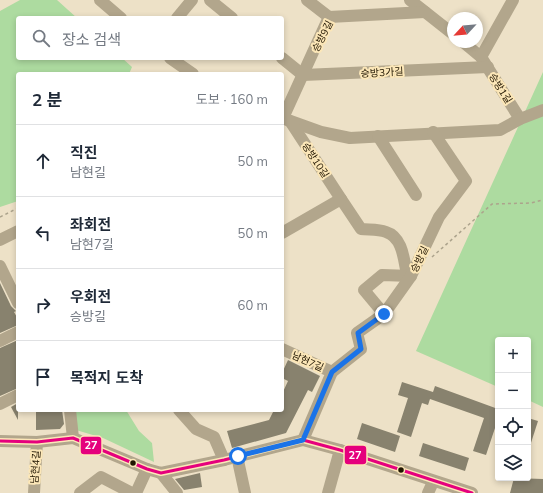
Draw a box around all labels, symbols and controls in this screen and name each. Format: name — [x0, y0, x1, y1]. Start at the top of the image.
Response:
north arrow — [447, 12, 483, 48]
search box — [16, 16, 284, 60]
street label: 승방9길 — [309, 18, 336, 54]
icon: search — [30, 27, 52, 49]
text: 장소 검색 — [62, 30, 121, 49]
street label: 승방3가길 — [360, 65, 404, 80]
street label: 승방1길 — [486, 71, 515, 106]
text: 2 분 — [32, 89, 63, 110]
text: 도보 · 160 m — [196, 91, 268, 107]
street label: 승방10길 — [299, 140, 332, 180]
text: 직진 — [70, 143, 98, 162]
icon: ahead — [32, 150, 54, 172]
text: 50 m — [238, 153, 268, 169]
text: 남현길 — [70, 164, 106, 180]
text: 좌회전 — [70, 215, 111, 234]
icon: left — [32, 222, 54, 244]
text: 50 m — [238, 225, 268, 241]
text: 남현7길 — [70, 236, 114, 252]
street label: 승방길 — [408, 244, 431, 274]
text: 우회전 — [70, 287, 111, 306]
icon: right — [32, 294, 54, 316]
text: 60 m — [238, 297, 268, 313]
route end — [375, 305, 393, 323]
text: 승방길 — [70, 308, 106, 324]
map controls — [495, 337, 531, 481]
button: + — [495, 337, 531, 373]
street label: 남현7길 — [290, 349, 326, 374]
icon: arrive — [32, 366, 54, 388]
text: 목적지 도착 — [70, 368, 143, 387]
button: − — [495, 373, 531, 409]
button: locate — [495, 409, 531, 445]
line badge: 27 — [80, 436, 102, 455]
text: 27 — [84, 438, 98, 452]
line badge: 27 — [344, 445, 367, 465]
button: layers — [495, 445, 531, 481]
route start — [229, 447, 247, 465]
text: 27 — [348, 448, 362, 462]
street label: 남현4길 — [28, 450, 43, 484]
unlabelled marker — [128, 458, 138, 468]
unlabelled marker — [396, 465, 406, 475]

